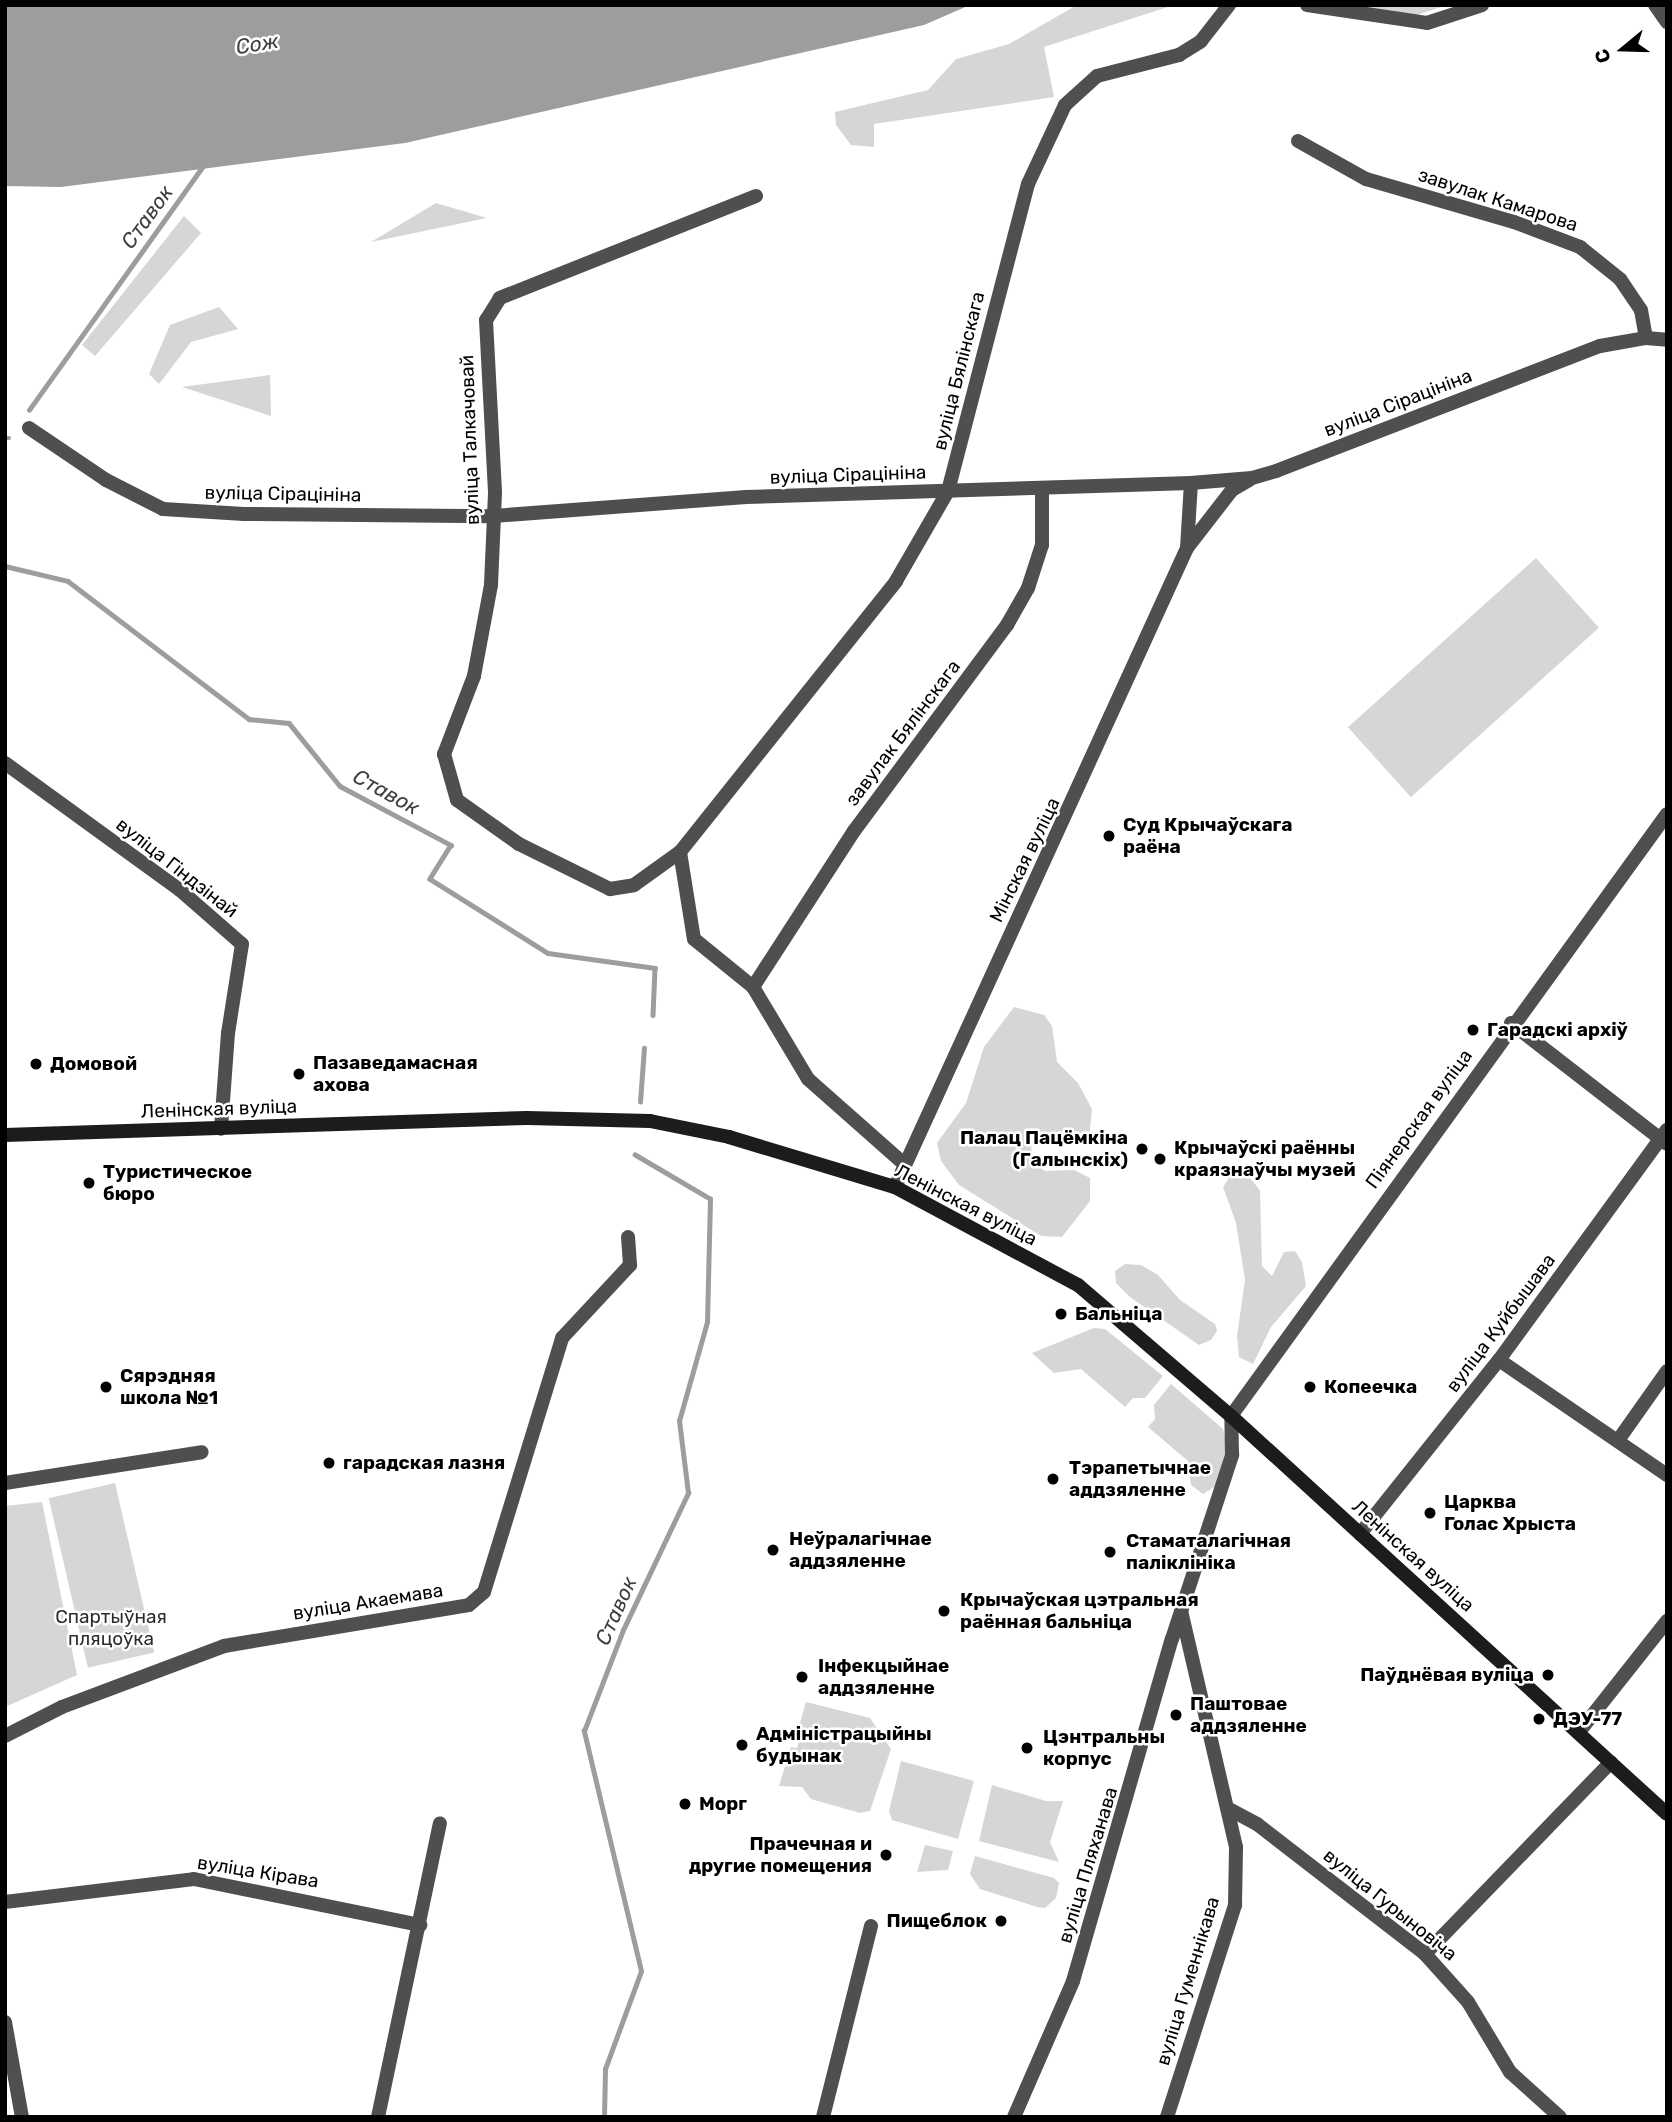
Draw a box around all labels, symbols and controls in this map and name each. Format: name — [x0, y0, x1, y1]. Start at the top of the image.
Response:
north arrow — [1588, 14, 1658, 84]
water label: Сож — [234, 28, 280, 60]
text: С — [1590, 46, 1616, 66]
street label: завулак Камарова — [1415, 163, 1581, 237]
water label: Ставок — [116, 181, 178, 253]
street label: вуліца Бялінскага — [928, 289, 990, 453]
street label: вуліца Талкачовай — [456, 355, 484, 525]
street label: вуліца Сірацініна — [1321, 364, 1475, 442]
street label: вуліца Сірацініна — [769, 461, 927, 489]
street label: вуліца Сірацініна — [205, 481, 361, 507]
street label: завулак Бялінскага — [841, 656, 965, 810]
water label: Ставок — [348, 764, 424, 820]
street label: Мінская вуліца — [985, 794, 1065, 926]
street label: вуліца Гіндзінай — [112, 813, 242, 923]
place label: Суд Крычаўскага раёна — [1123, 814, 1293, 858]
marker: Суд Крычаўскага раёна — [1101, 828, 1117, 844]
place label: Гарадскі архіў — [1487, 1019, 1628, 1041]
marker: Гарадскі архіў — [1465, 1022, 1481, 1038]
street label: Піянерская вуліца — [1361, 1045, 1477, 1193]
place label: Пазаведамасная ахова — [313, 1052, 478, 1096]
place label: Домовой — [50, 1053, 137, 1075]
marker: Домовой — [28, 1056, 44, 1072]
marker: Пазаведамасная ахова — [291, 1066, 307, 1082]
street label: Ленінская вуліца — [141, 1095, 297, 1123]
place label: Палац Пацёмкіна (Галынскіх) — [960, 1127, 1128, 1171]
place label: Крычаўскі раённы краязнаўчы музей — [1174, 1137, 1356, 1181]
marker: Палац Пацёмкіна (Галынскіх) — [1134, 1141, 1150, 1157]
marker: Крычаўскі раённы краязнаўчы музей — [1152, 1151, 1168, 1167]
street label: Ленінская вуліца — [891, 1159, 1041, 1251]
place label: Туристическое бюро — [103, 1161, 252, 1205]
marker: Туристическое бюро — [81, 1175, 97, 1191]
street label: вуліца Куйбышава — [1442, 1249, 1560, 1397]
place label: Бальніца — [1075, 1303, 1162, 1325]
marker: Бальніца — [1053, 1306, 1069, 1322]
place label: Сярэдняя школа №1 — [120, 1365, 218, 1409]
place label: Копеечка — [1324, 1376, 1417, 1398]
marker: Сярэдняя школа №1 — [98, 1379, 114, 1395]
marker: Копеечка — [1302, 1379, 1318, 1395]
place label: гарадская лазня — [343, 1452, 505, 1474]
marker: гарадская лазня — [321, 1455, 337, 1471]
place label: Тэрапетычнае аддзяленне — [1069, 1457, 1211, 1501]
marker: Тэрапетычнае аддзяленне — [1043, 1469, 1063, 1489]
place label: Царква Голас Хрыста — [1444, 1491, 1576, 1535]
street label: Ленінская вуліца — [1347, 1495, 1479, 1617]
marker: Царква Голас Хрыста — [1422, 1505, 1438, 1521]
place label: Неўралагічнае аддзяленне — [789, 1528, 932, 1572]
place label: Стаматалагічная паліклініка — [1126, 1530, 1291, 1574]
marker: Неўралагічнае аддзяленне — [763, 1540, 783, 1560]
marker: Стаматалагічная паліклініка — [1100, 1542, 1120, 1562]
water label: Ставок — [590, 1573, 642, 1649]
street label: вуліца Акаемава — [291, 1579, 445, 1625]
place label: Крычаўская цэтральная раённая бальніца — [960, 1589, 1199, 1633]
marker: Крычаўская цэтральная раённая бальніца — [934, 1601, 954, 1621]
park label: Спартыўная пляцоўка — [55, 1606, 167, 1650]
place label: Інфекцыйнае аддзяленне — [818, 1655, 949, 1699]
place label: Паўднёвая вуліца — [1360, 1664, 1534, 1686]
marker: Інфекцыйнае аддзяленне — [792, 1667, 812, 1687]
marker: Паўднёвая вуліца — [1540, 1667, 1556, 1683]
place label: Паштовае аддзяленне — [1190, 1693, 1307, 1737]
marker: Паштовае аддзяленне — [1168, 1707, 1184, 1723]
place label: ДЭУ-77 — [1553, 1708, 1622, 1730]
marker: ДЭУ-77 — [1531, 1711, 1547, 1727]
place label: Адміністрацыйны будынак — [756, 1723, 932, 1767]
place label: Цэнтральны корпус — [1043, 1726, 1165, 1770]
marker: Адміністрацыйны будынак — [734, 1737, 750, 1753]
marker: Цэнтральны корпус — [1017, 1738, 1037, 1758]
street label: вуліца Пляханава — [1053, 1784, 1123, 1946]
place label: Морг — [699, 1793, 747, 1815]
marker: Морг — [677, 1796, 693, 1812]
place label: Прачечная и другие помещения — [689, 1833, 872, 1877]
street label: вуліца Гурыновіча — [1319, 1844, 1461, 1966]
marker: Прачечная и другие помещения — [878, 1847, 894, 1863]
street label: вуліца Кірава — [196, 1851, 320, 1893]
street label: вуліца Гуменнікава — [1152, 1894, 1224, 2068]
place label: Пищеблок — [887, 1910, 987, 1932]
marker: Пищеблок — [993, 1913, 1009, 1929]

